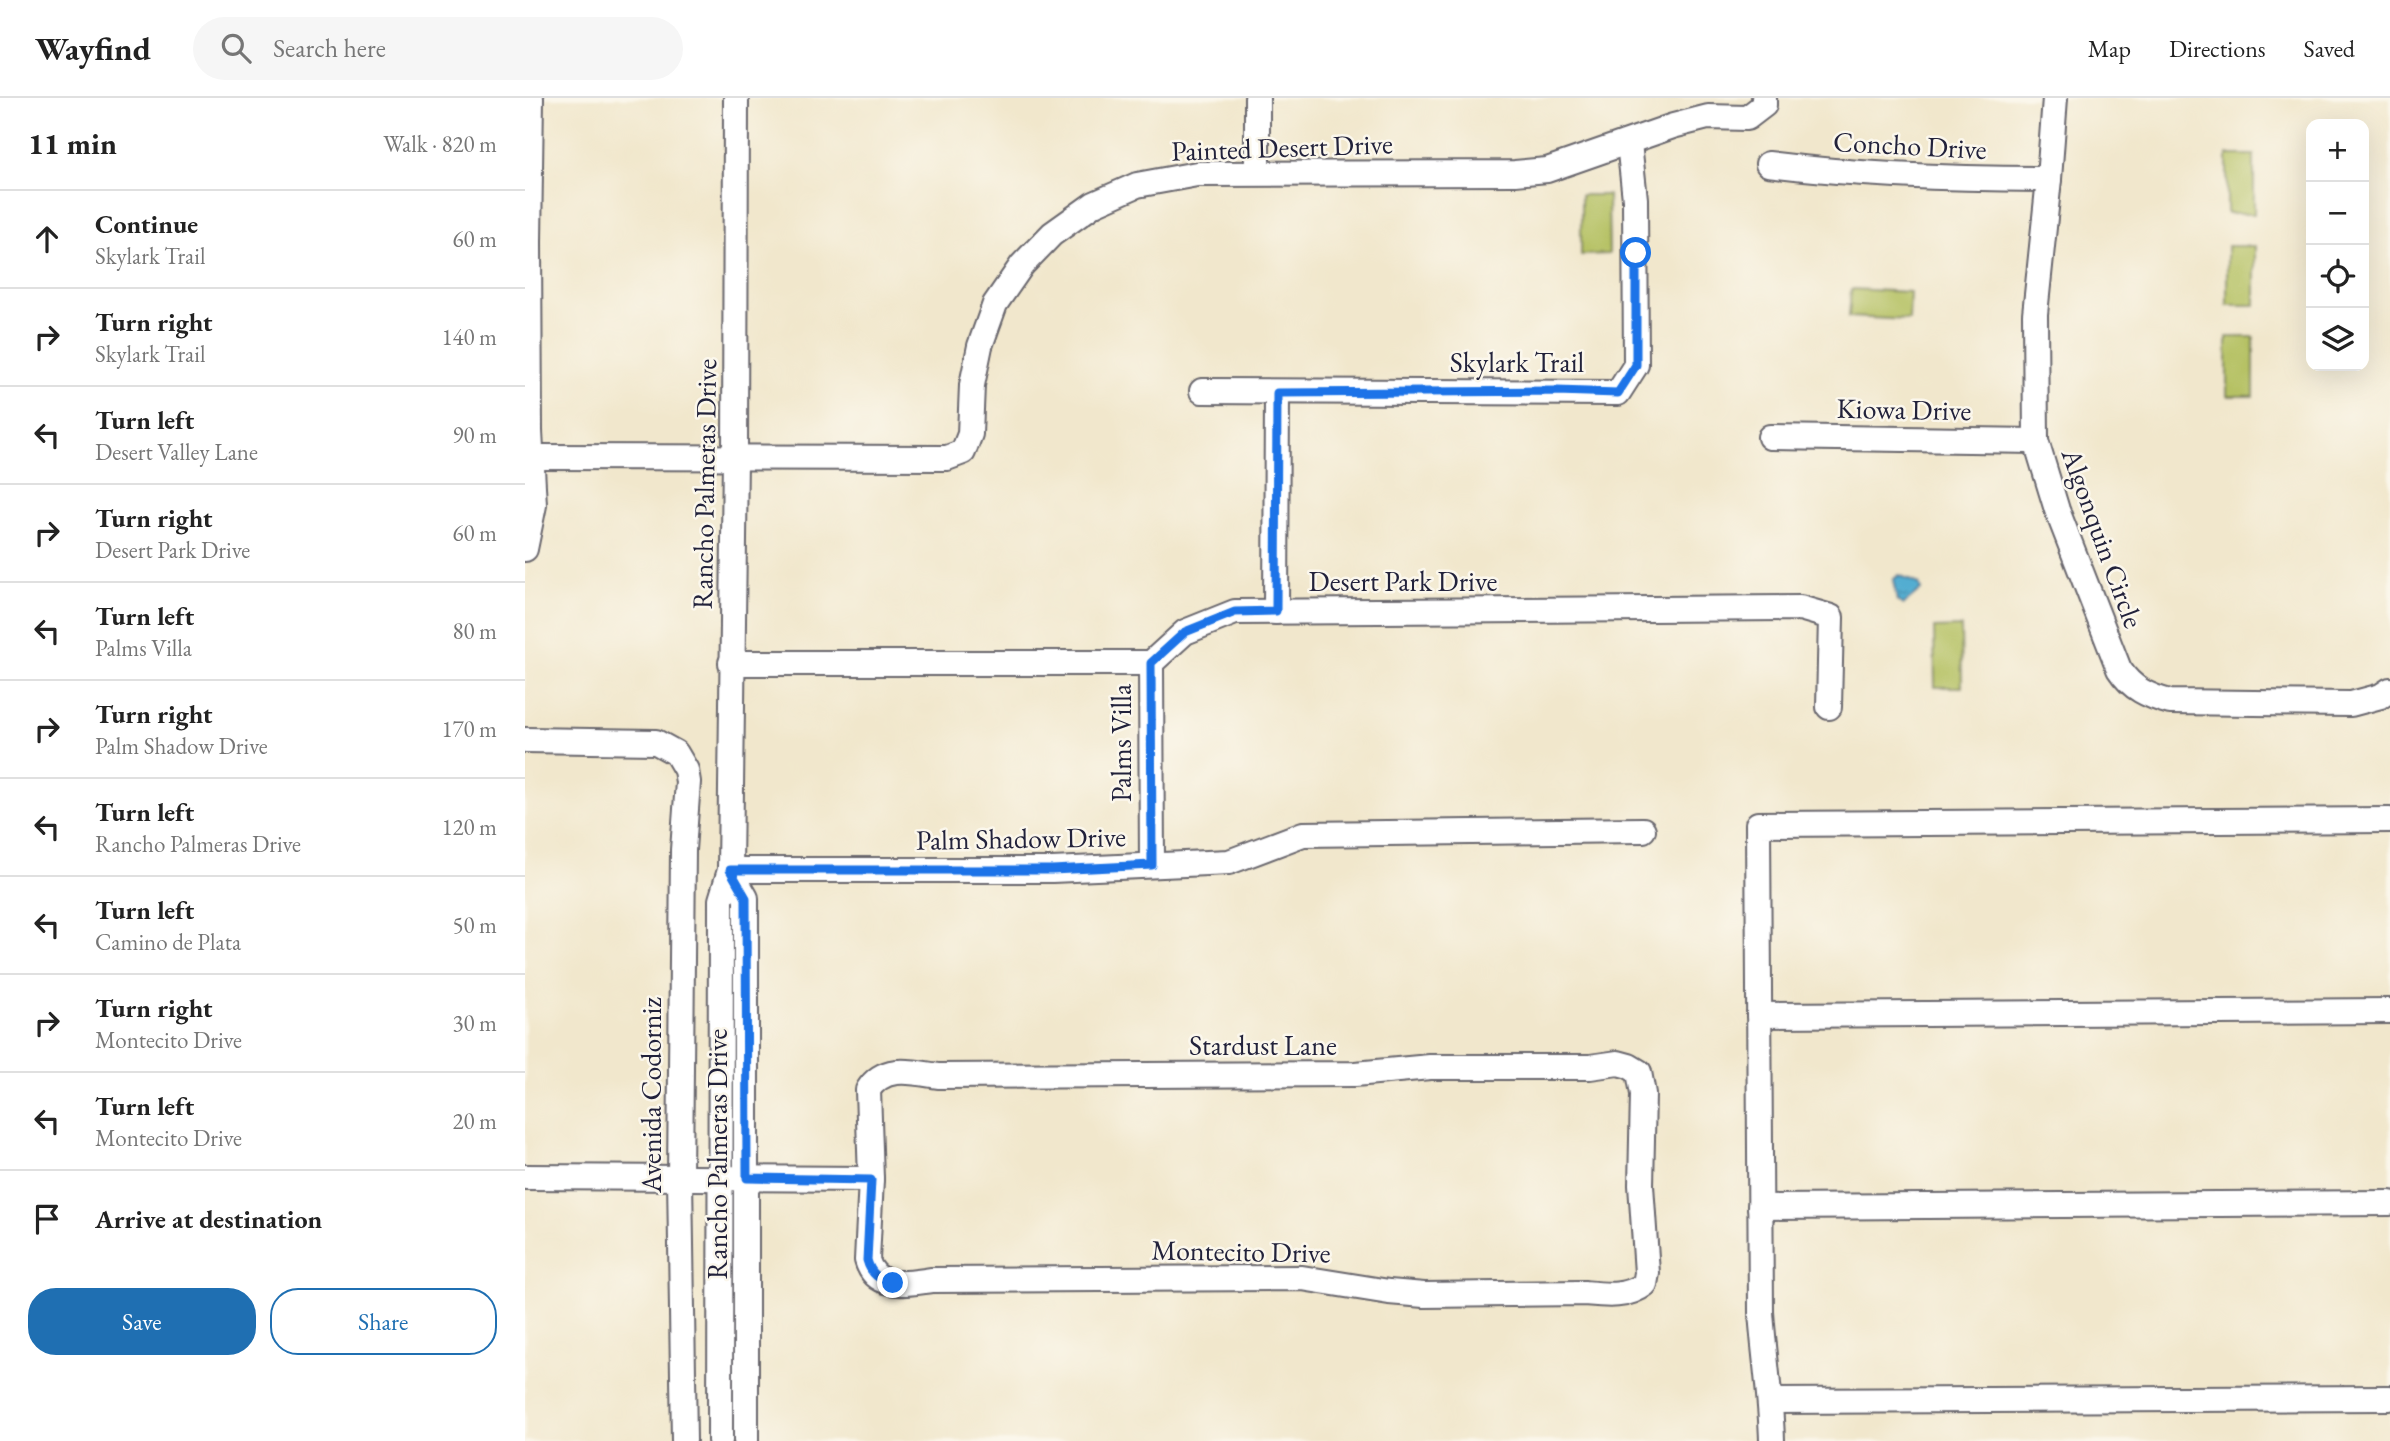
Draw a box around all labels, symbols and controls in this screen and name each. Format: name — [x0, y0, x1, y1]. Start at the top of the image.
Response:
search box — [193, 17, 683, 80]
text: Wayfind — [35, 27, 151, 70]
icon: search — [217, 29, 255, 67]
text: Search here — [273, 31, 386, 65]
text: Map — [2088, 33, 2131, 64]
text: Directions — [2169, 33, 2266, 64]
text: Saved — [2304, 33, 2355, 64]
map controls — [2306, 119, 2369, 371]
button: + — [2306, 119, 2369, 182]
street label: Concho Drive — [1832, 123, 1988, 167]
text: 11 min — [28, 124, 117, 163]
street label: Painted Desert Drive — [1171, 125, 1393, 169]
text: Walk · 820 m — [383, 129, 497, 159]
button: − — [2306, 182, 2369, 245]
text: Continue — [95, 207, 198, 241]
icon: ahead — [28, 220, 66, 258]
text: 60 m — [452, 224, 497, 254]
route start — [1620, 237, 1651, 268]
text: Skylark Trail — [95, 241, 205, 271]
button: locate — [2306, 245, 2369, 308]
text: Turn right — [95, 305, 213, 339]
button: layers — [2306, 308, 2369, 371]
icon: right — [28, 318, 66, 356]
text: 140 m — [441, 322, 497, 352]
text: Skylark Trail — [95, 339, 205, 369]
street label: Skylark Trail — [1450, 344, 1585, 380]
street label: Rancho Palmeras Drive — [684, 358, 724, 610]
street label: Kiowa Drive — [1836, 390, 1972, 428]
text: Turn left — [95, 403, 194, 437]
icon: left — [28, 416, 66, 454]
text: 90 m — [452, 420, 497, 450]
text: Desert Valley Lane — [95, 437, 258, 467]
street label: Algonquin Circle — [2053, 442, 2152, 633]
text: Turn right — [95, 501, 213, 535]
icon: right — [28, 514, 66, 552]
text: 60 m — [452, 518, 497, 548]
text: Desert Park Drive — [95, 535, 250, 565]
street label: Desert Park Drive — [1309, 563, 1498, 599]
text: Turn left — [95, 599, 194, 633]
icon: left — [28, 612, 66, 650]
text: 80 m — [452, 616, 497, 646]
text: Palms Villa — [95, 633, 192, 663]
street label: Palms Villa — [1103, 683, 1139, 802]
text: Turn right — [95, 697, 213, 731]
icon: right — [28, 710, 66, 748]
text: 170 m — [441, 714, 497, 744]
text: Palm Shadow Drive — [95, 731, 268, 761]
text: Turn left — [95, 795, 194, 829]
icon: left — [28, 808, 66, 846]
text: 120 m — [441, 812, 497, 842]
street label: Palm Shadow Drive — [916, 818, 1126, 858]
text: Rancho Palmeras Drive — [95, 829, 301, 859]
text: Turn left — [95, 893, 194, 927]
icon: left — [28, 906, 66, 944]
text: 50 m — [452, 910, 497, 940]
text: Camino de Plata — [95, 927, 241, 957]
text: Turn right — [95, 991, 213, 1025]
street label: Avenida Codorniz — [633, 997, 669, 1194]
icon: right — [28, 1004, 66, 1042]
text: 30 m — [452, 1008, 497, 1038]
text: Montecito Drive — [95, 1025, 242, 1055]
street label: Stardust Lane — [1189, 1027, 1337, 1063]
street label: Rancho Palmeras Drive — [699, 1029, 735, 1279]
text: Turn left — [95, 1089, 194, 1123]
icon: left — [28, 1102, 66, 1140]
text: 20 m — [452, 1106, 497, 1136]
text: Montecito Drive — [95, 1123, 242, 1153]
icon: arrive — [28, 1200, 66, 1238]
text: Arrive at destination — [95, 1202, 322, 1236]
street label: Montecito Drive — [1151, 1231, 1331, 1271]
route end — [877, 1267, 908, 1298]
button: Save — [28, 1288, 256, 1355]
button: Share — [270, 1288, 497, 1355]

